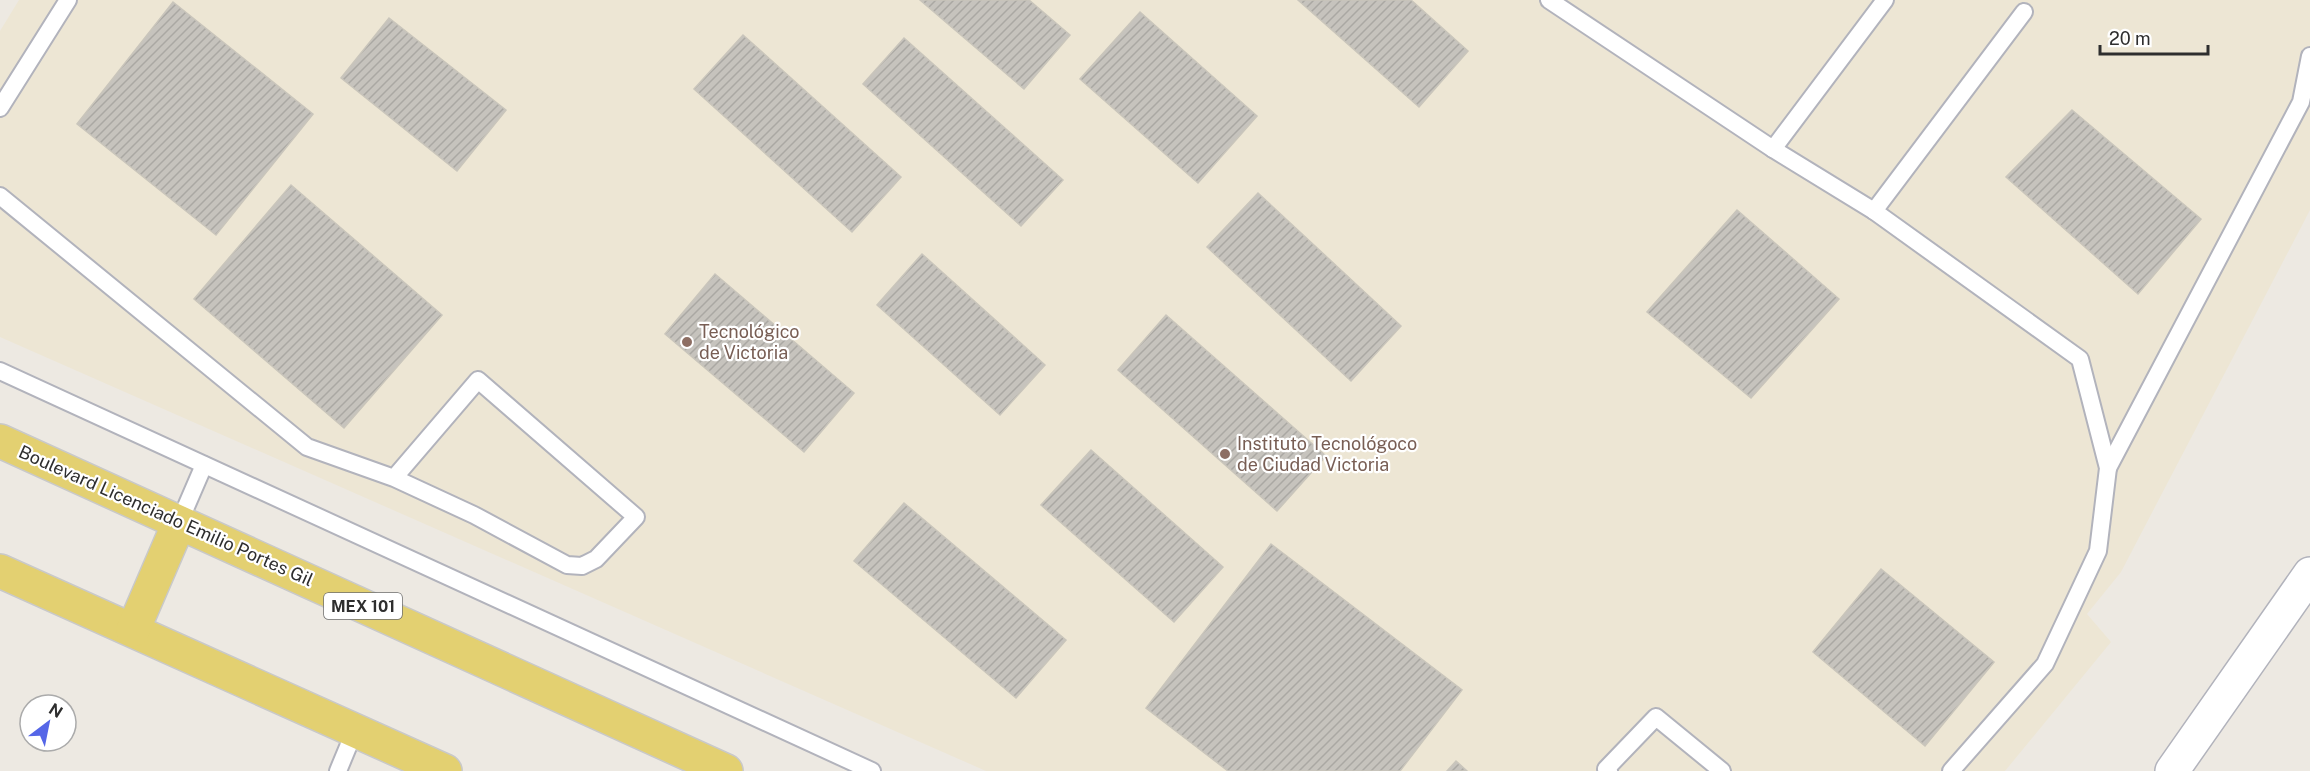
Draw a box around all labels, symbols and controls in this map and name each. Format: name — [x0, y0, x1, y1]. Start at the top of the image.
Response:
scale bar — [2100, 18, 2208, 56]
text: 20 m — [2109, 28, 2151, 49]
place label: Tecnológico de Victoria — [699, 321, 800, 363]
marker: Tecnológico de Victoria — [680, 335, 694, 349]
place label: Instituto Tecnológoco de Ciudad Victoria — [1237, 433, 1417, 475]
street label: Boulevard Licenciado Emilio Portes Gil — [16, 441, 317, 590]
marker: Instituto Tecnológoco de Ciudad Victoria — [1218, 447, 1232, 461]
road number: MEX 101 — [324, 593, 402, 619]
north arrow — [18, 693, 78, 753]
text: N — [45, 699, 66, 722]

